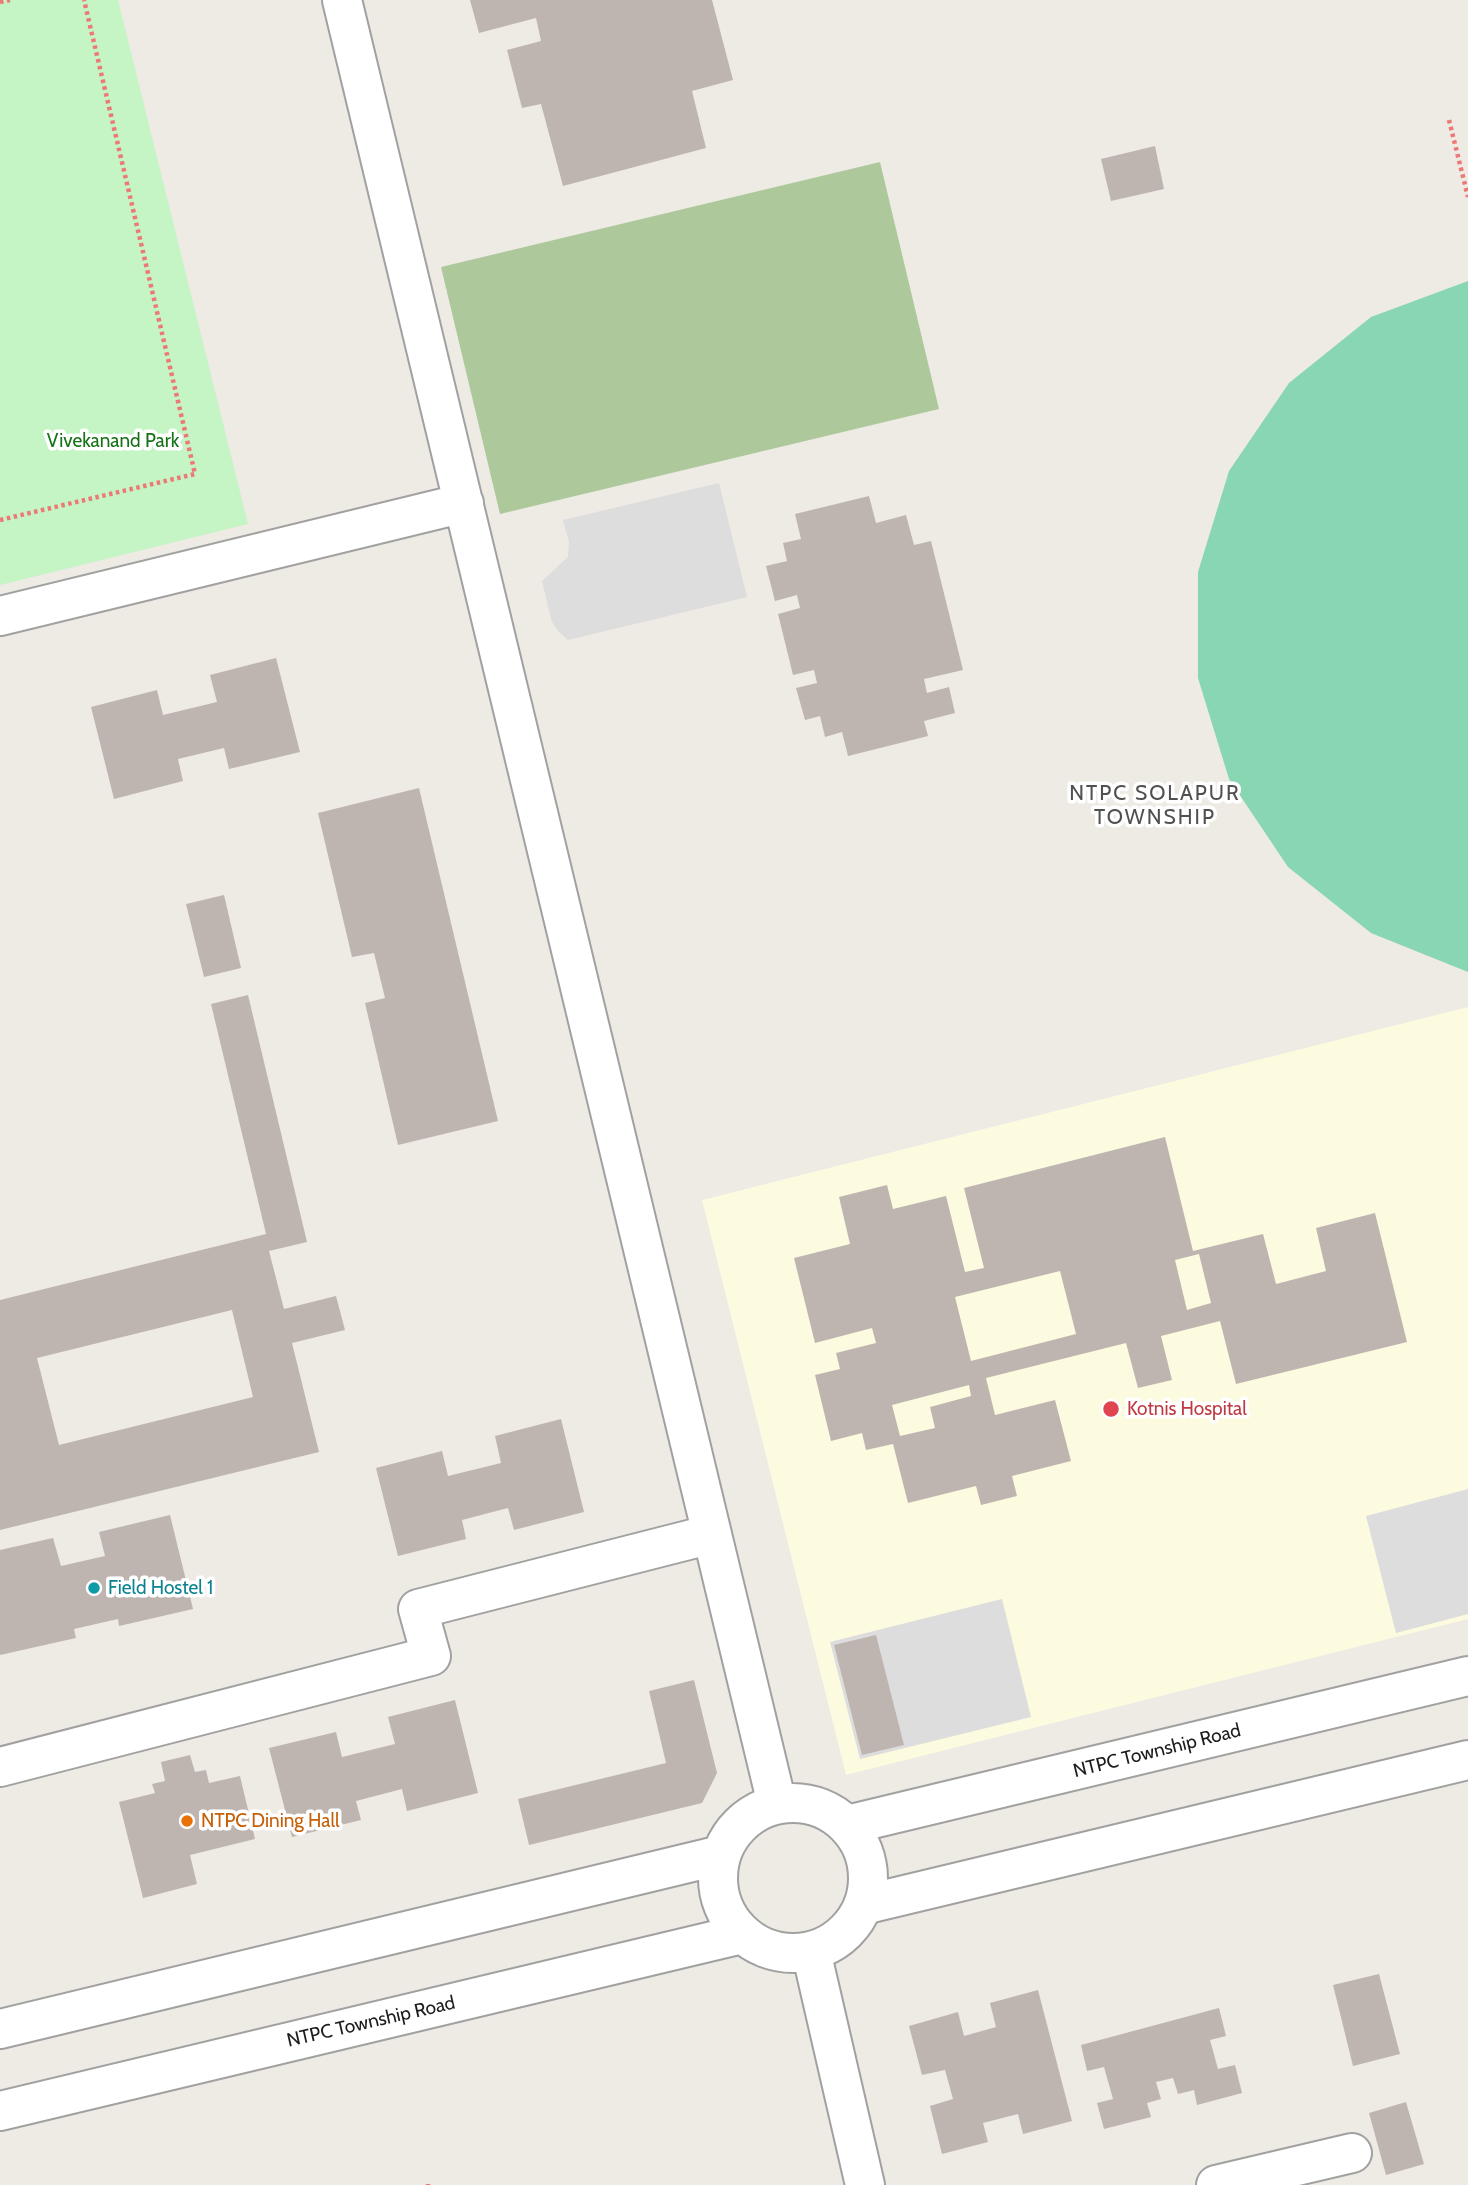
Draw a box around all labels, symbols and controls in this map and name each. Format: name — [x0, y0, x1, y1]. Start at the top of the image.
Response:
park label: Vivekanand Park — [47, 430, 179, 452]
district label: NTPC SOLAPUR TOWNSHIP — [1071, 781, 1239, 831]
place label: Kotnis Hospital — [1127, 1398, 1247, 1420]
marker: Kotnis Hospital — [1101, 1399, 1121, 1419]
place label: Field Hostel 1 — [108, 1577, 213, 1599]
marker: Field Hostel 1 — [86, 1580, 102, 1596]
street label: NTPC Township Road — [1071, 1719, 1243, 1783]
place label: NTPC Dining Hall — [201, 1810, 339, 1832]
marker: NTPC Dining Hall — [179, 1813, 195, 1829]
street label: NTPC Township Road — [285, 1992, 457, 2052]

